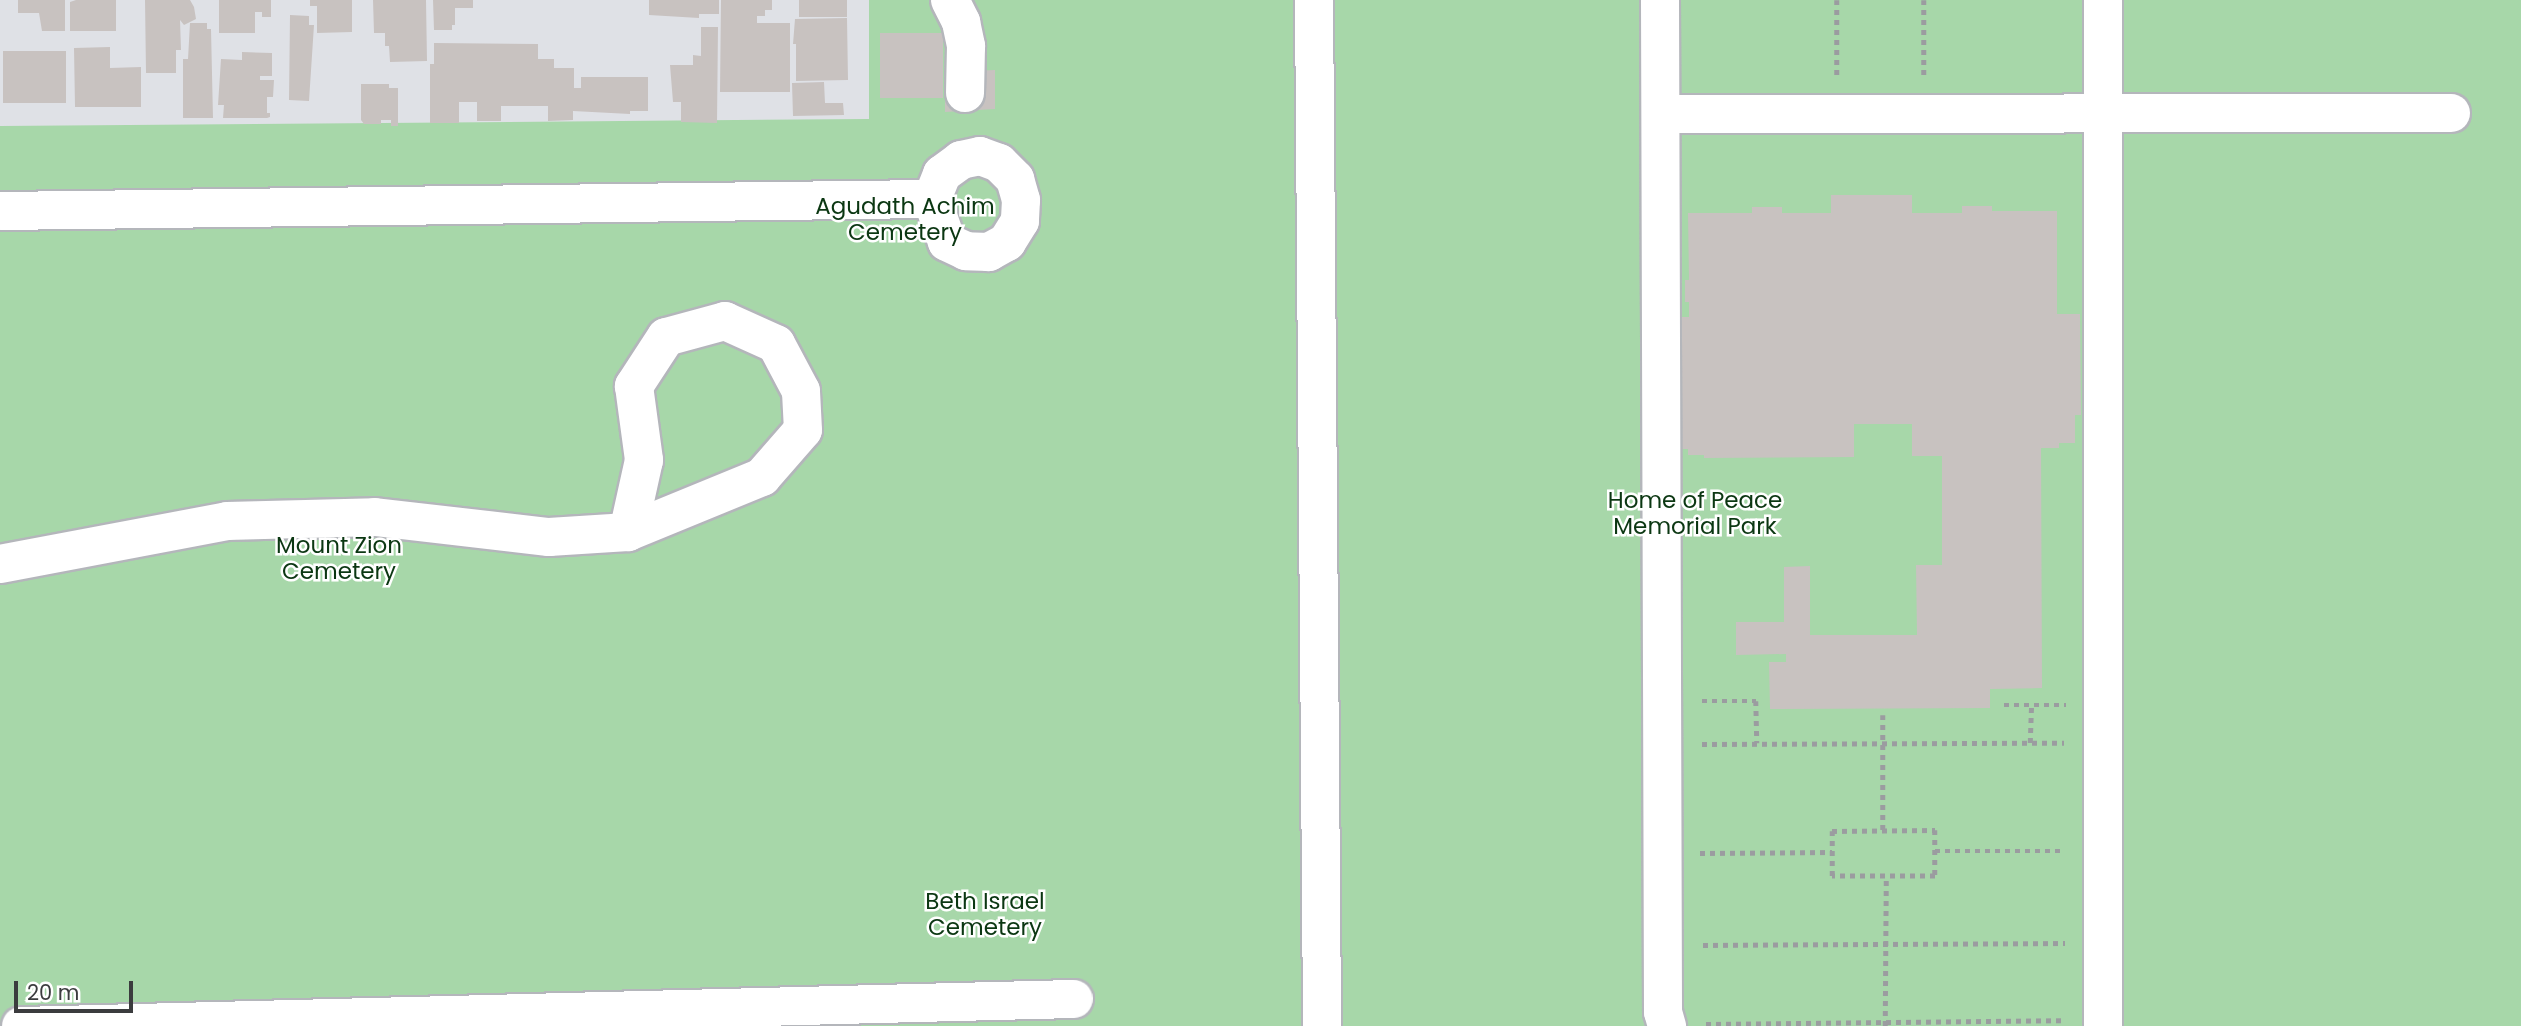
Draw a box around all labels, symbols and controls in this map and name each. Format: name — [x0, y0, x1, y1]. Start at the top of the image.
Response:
park label: Agudath Achim Cemetery — [815, 192, 995, 246]
park label: Home of Peace Memorial Park — [1608, 486, 1782, 540]
park label: Mount Zion Cemetery — [276, 531, 402, 585]
park label: Beth Israel Cemetery — [925, 887, 1045, 941]
scale bar — [18, 967, 136, 1011]
text: 20 m — [27, 978, 80, 1007]

